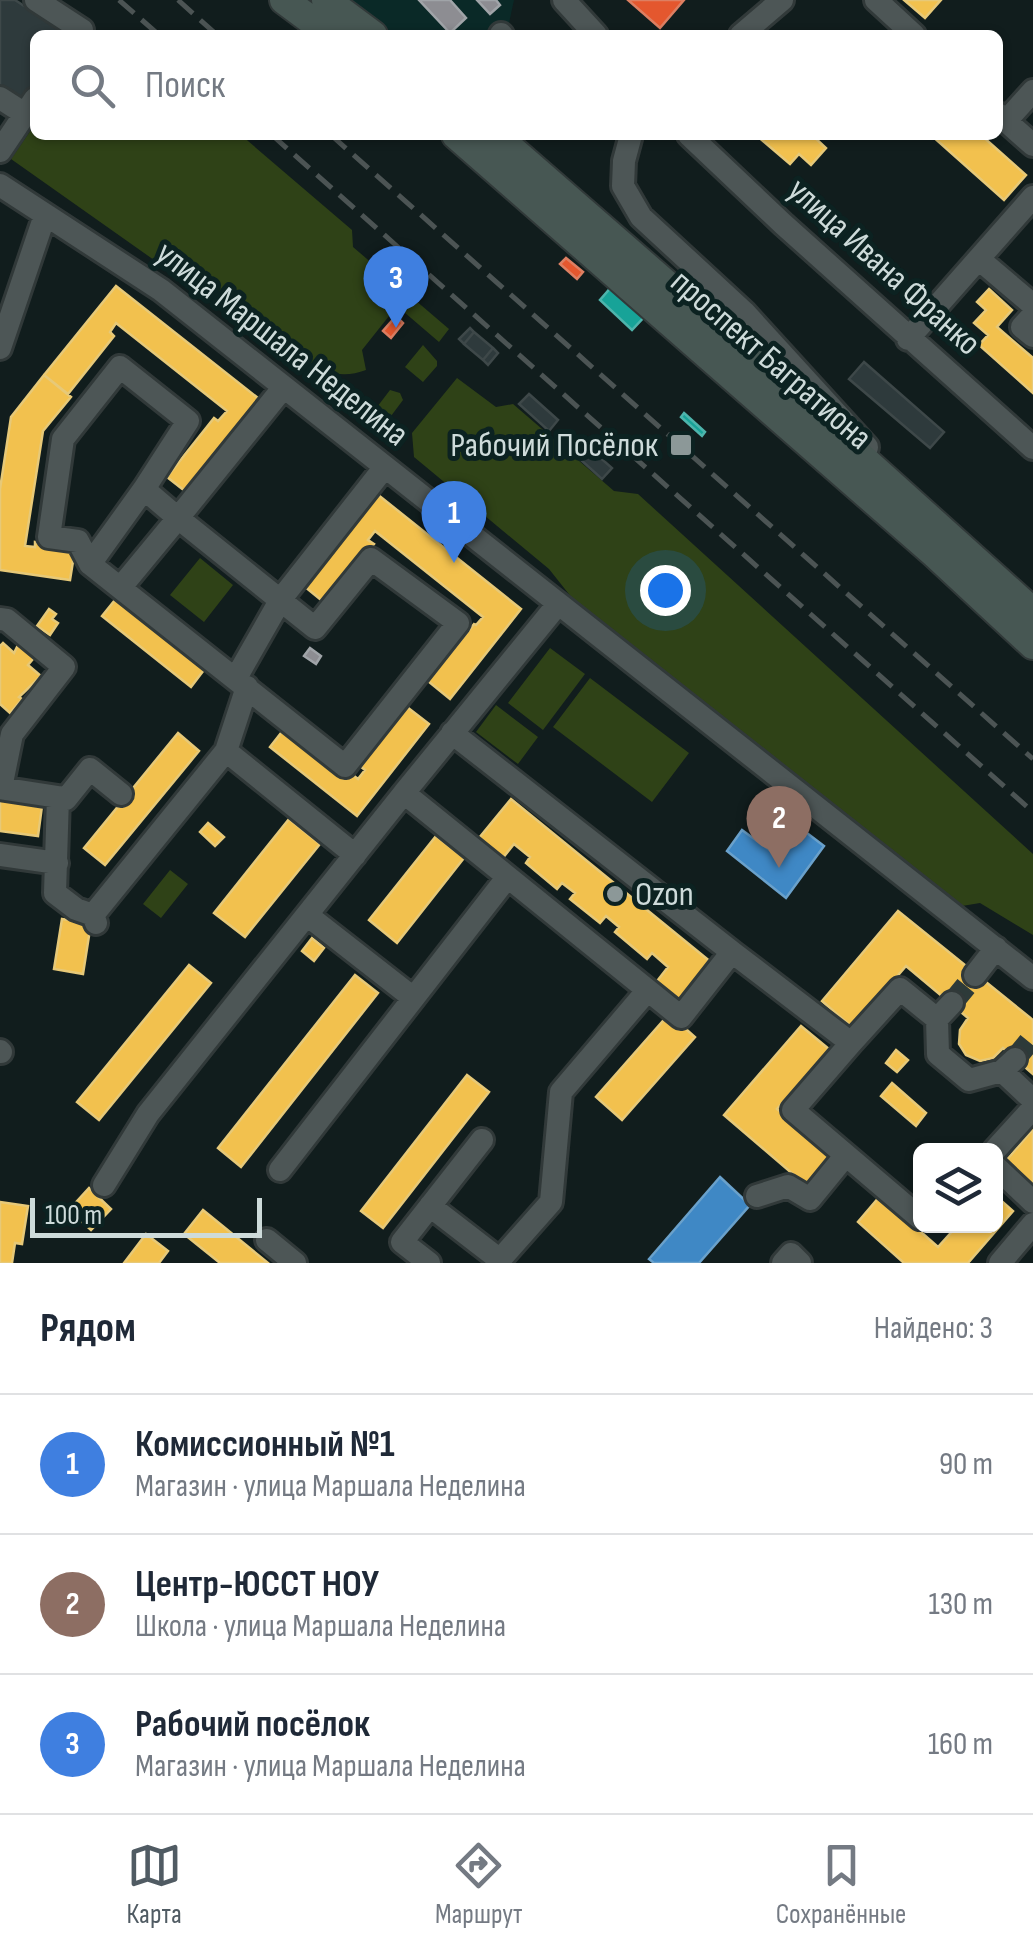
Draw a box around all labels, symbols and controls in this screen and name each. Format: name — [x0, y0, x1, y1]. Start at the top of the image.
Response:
search box — [30, 30, 1003, 140]
icon: search — [65, 58, 120, 113]
text: Поиск — [145, 63, 225, 108]
street label: улица Ивана Франко — [779, 169, 989, 365]
street label: улица Маршала Неделина — [147, 232, 417, 456]
pin: 3 — [364, 245, 428, 328]
street label: проспект Багратиона — [662, 261, 880, 459]
place label: Рабочий Посёлок — [450, 424, 659, 467]
marker: Рабочий Посёлок — [668, 432, 694, 458]
pin: 1 — [422, 480, 486, 563]
your location — [640, 565, 691, 616]
pin: 2 — [746, 786, 812, 868]
place label: Ozon — [635, 873, 694, 916]
marker: Ozon — [604, 883, 626, 905]
map controls — [913, 1143, 1003, 1233]
button: layers — [913, 1143, 1003, 1233]
scale bar — [30, 1193, 262, 1238]
text: 100 m — [45, 1199, 102, 1232]
text: Рядом — [40, 1303, 136, 1354]
text: Найдено: 3 — [874, 1309, 993, 1348]
text: Комиссионный №1 — [135, 1422, 395, 1467]
text: 1 — [66, 1445, 79, 1484]
text: 90 m — [939, 1445, 993, 1484]
text: Магазин · улица Маршала Неделина — [135, 1467, 526, 1506]
text: Центр-ЮССТ НОУ — [135, 1562, 379, 1607]
text: 2 — [65, 1585, 80, 1624]
text: 130 m — [928, 1585, 993, 1624]
text: Школа · улица Маршала Неделина — [135, 1607, 506, 1646]
text: Рабочий посёлок — [135, 1702, 370, 1747]
text: 3 — [65, 1725, 80, 1764]
text: 160 m — [928, 1725, 993, 1764]
text: Магазин · улица Маршала Неделина — [135, 1747, 526, 1786]
tab: Карта — [127, 1838, 182, 1931]
tab: Маршрут — [435, 1838, 523, 1931]
tab: Сохранённые — [776, 1838, 906, 1931]

